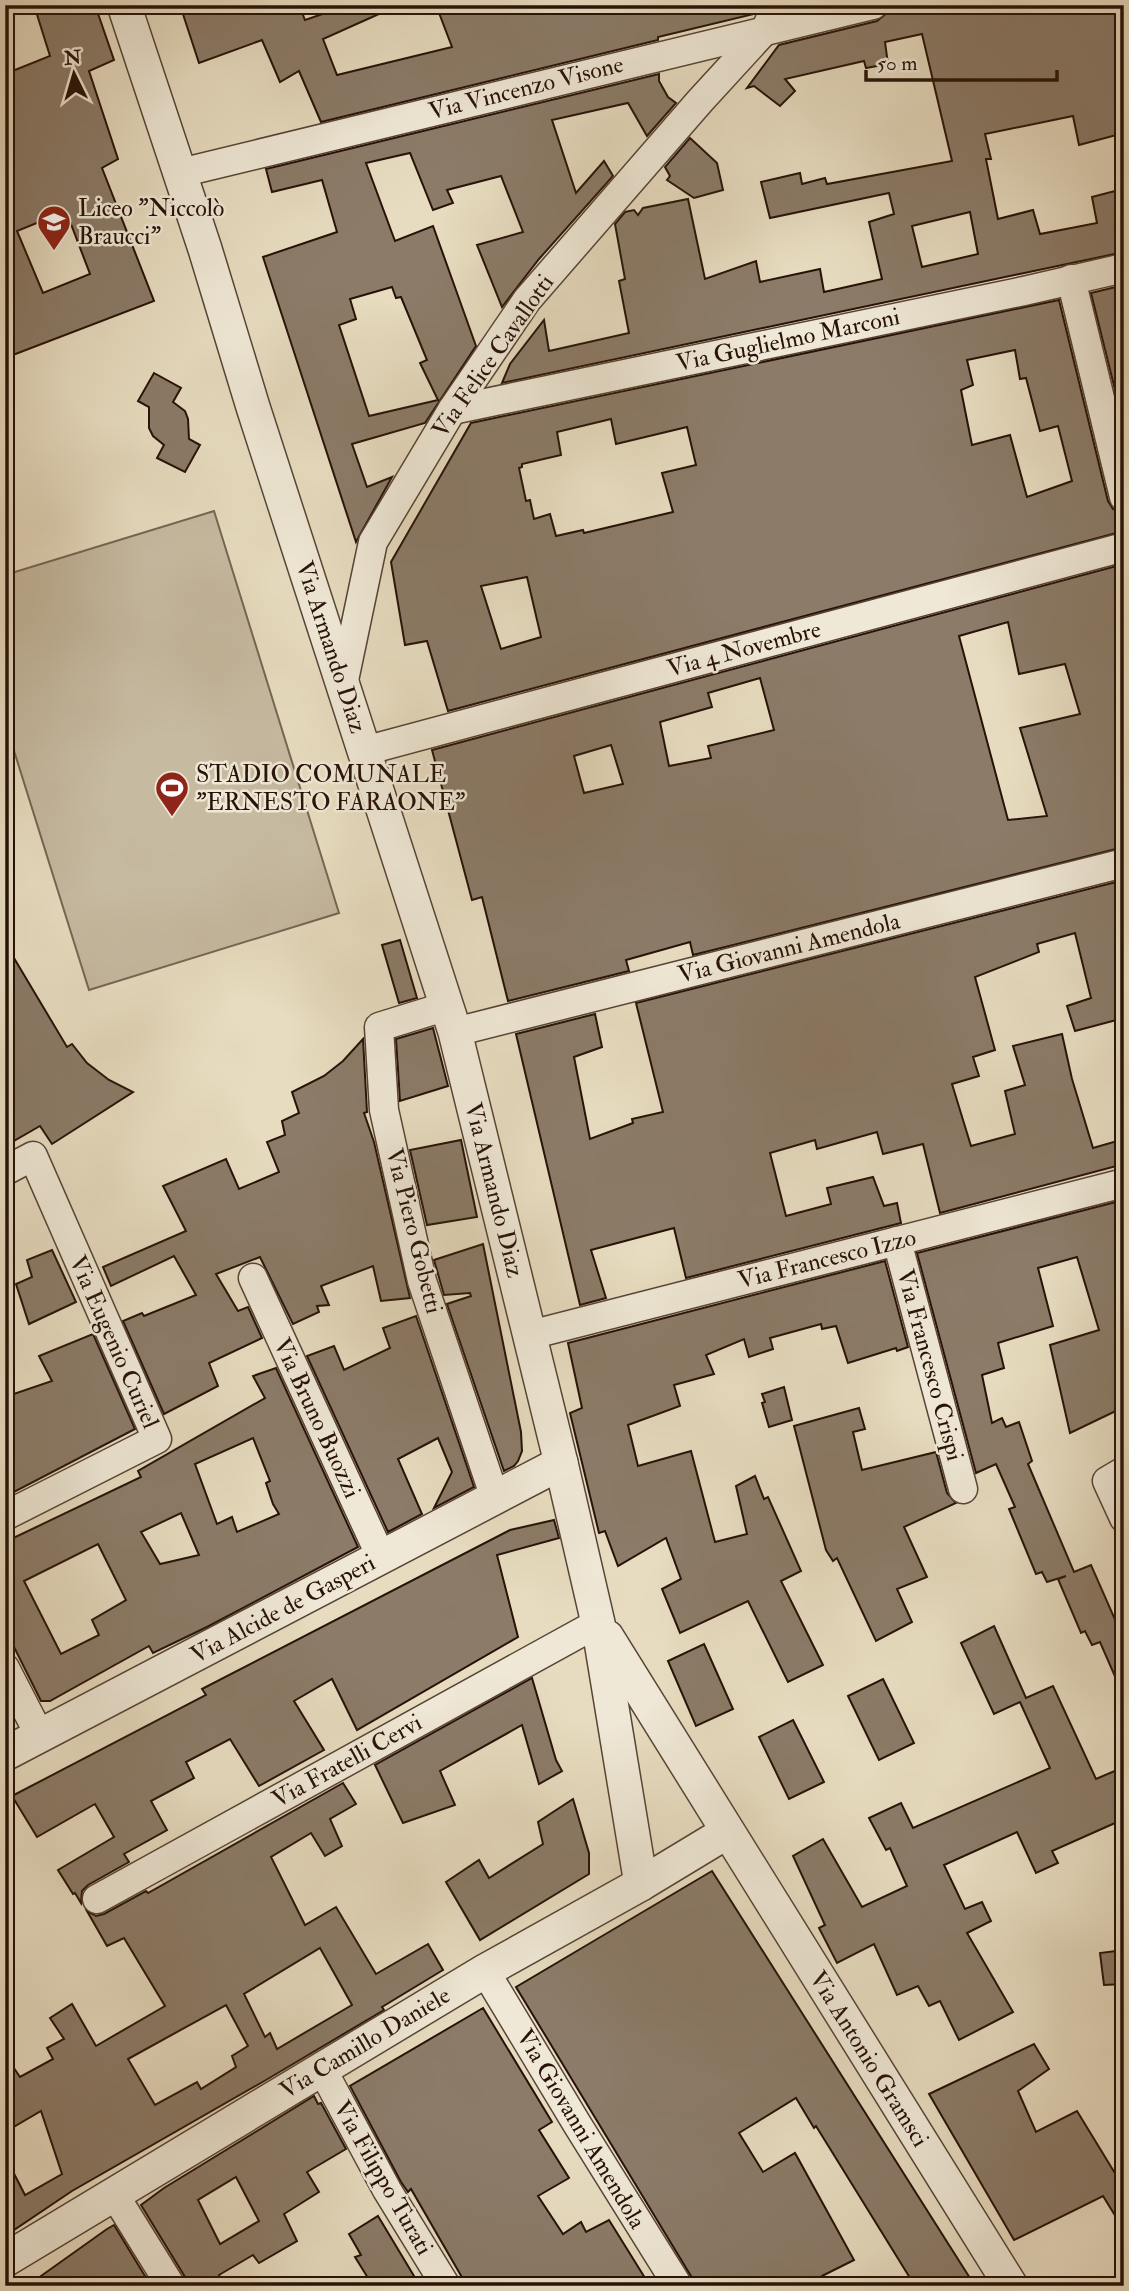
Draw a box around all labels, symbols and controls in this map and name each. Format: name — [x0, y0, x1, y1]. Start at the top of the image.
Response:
north arrow — [38, 38, 108, 108]
scale bar — [866, 38, 1057, 82]
text: N — [62, 45, 83, 71]
street label: Via Vincenzo Visone — [425, 49, 627, 127]
text: 50 m — [877, 50, 918, 77]
place label: Liceo "Niccolò Braucci" — [78, 193, 224, 252]
school or university icon: Liceo "Niccolò Braucci" — [35, 203, 73, 252]
street label: Via Felice Cavallotti — [425, 268, 561, 444]
street label: Via Guglielmo Marconi — [673, 301, 903, 379]
street label: Via Armando Diaz — [289, 557, 374, 737]
street label: Via 4 Novembre — [664, 614, 824, 684]
place label: STADIO COMUNALE "ERNESTO FARAONE" — [196, 759, 466, 818]
sports icon: STADIO COMUNALE "ERNESTO FARAONE" — [153, 769, 191, 818]
street label: Via Giovanni Amendola — [675, 905, 904, 991]
street label: Via Armando Diaz — [457, 1099, 531, 1281]
street label: Via Piero Gobetti — [378, 1145, 450, 1317]
street label: Via Francesco Izzo — [735, 1222, 919, 1296]
street label: Via Eugenio Curiel — [62, 1251, 166, 1433]
street label: Via Francesco Crispi — [890, 1266, 970, 1464]
street label: Via Bruno Buozzi — [266, 1333, 368, 1503]
street label: Via Alcide de Gasperi — [185, 1547, 381, 1671]
street label: Via Fratelli Cervi — [267, 1707, 427, 1815]
street label: Via Antonio Gramsci — [802, 1965, 936, 2153]
street label: Via Camillo Daniele — [274, 1980, 456, 2106]
street label: Via Giovanni Amendola — [509, 2023, 653, 2236]
street label: Via Filippo Turati — [326, 2095, 440, 2261]

